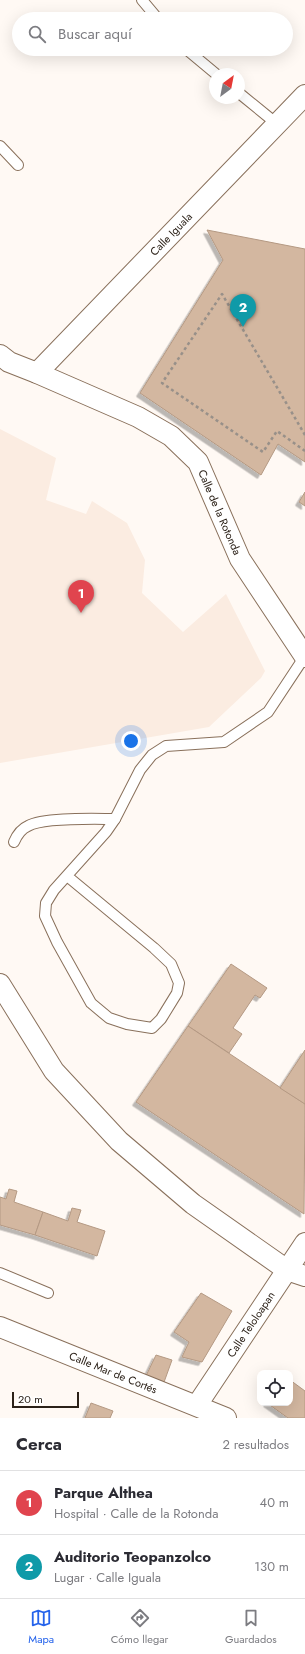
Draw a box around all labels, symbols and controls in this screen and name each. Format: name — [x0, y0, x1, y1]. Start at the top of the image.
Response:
search box — [12, 12, 293, 56]
icon: search — [26, 23, 48, 45]
text: Buscar aquí — [58, 23, 132, 45]
north arrow — [209, 68, 245, 104]
street label: Calle Iguala — [146, 209, 196, 259]
pin: 2 — [230, 294, 256, 327]
street label: Calle de la Rotonda — [194, 467, 245, 557]
pin: 1 — [68, 580, 94, 613]
your location — [121, 731, 141, 751]
street label: Calle Teloloapan — [223, 1288, 279, 1360]
street label: Calle Mar de Cortés — [67, 1348, 160, 1398]
map controls — [257, 1370, 293, 1406]
button: locate — [257, 1370, 293, 1406]
scale bar — [12, 1390, 79, 1409]
text: 20 m — [18, 1391, 43, 1407]
text: Cerca — [16, 1432, 62, 1456]
text: 2 resultados — [223, 1435, 289, 1454]
text: Parque Althea — [54, 1482, 153, 1504]
text: 1 — [26, 1493, 32, 1512]
text: 40 m — [260, 1493, 289, 1512]
text: Hospital · Calle de la Rotonda — [54, 1504, 218, 1523]
text: Auditorio Teopanzolco — [54, 1546, 211, 1568]
text: 2 — [25, 1557, 33, 1576]
text: 130 m — [254, 1557, 289, 1576]
text: Lugar · Calle Iguala — [54, 1568, 161, 1587]
tab: Mapa — [28, 1607, 54, 1647]
tab: Cómo llegar — [111, 1607, 168, 1647]
tab: Guardados — [225, 1607, 277, 1647]

